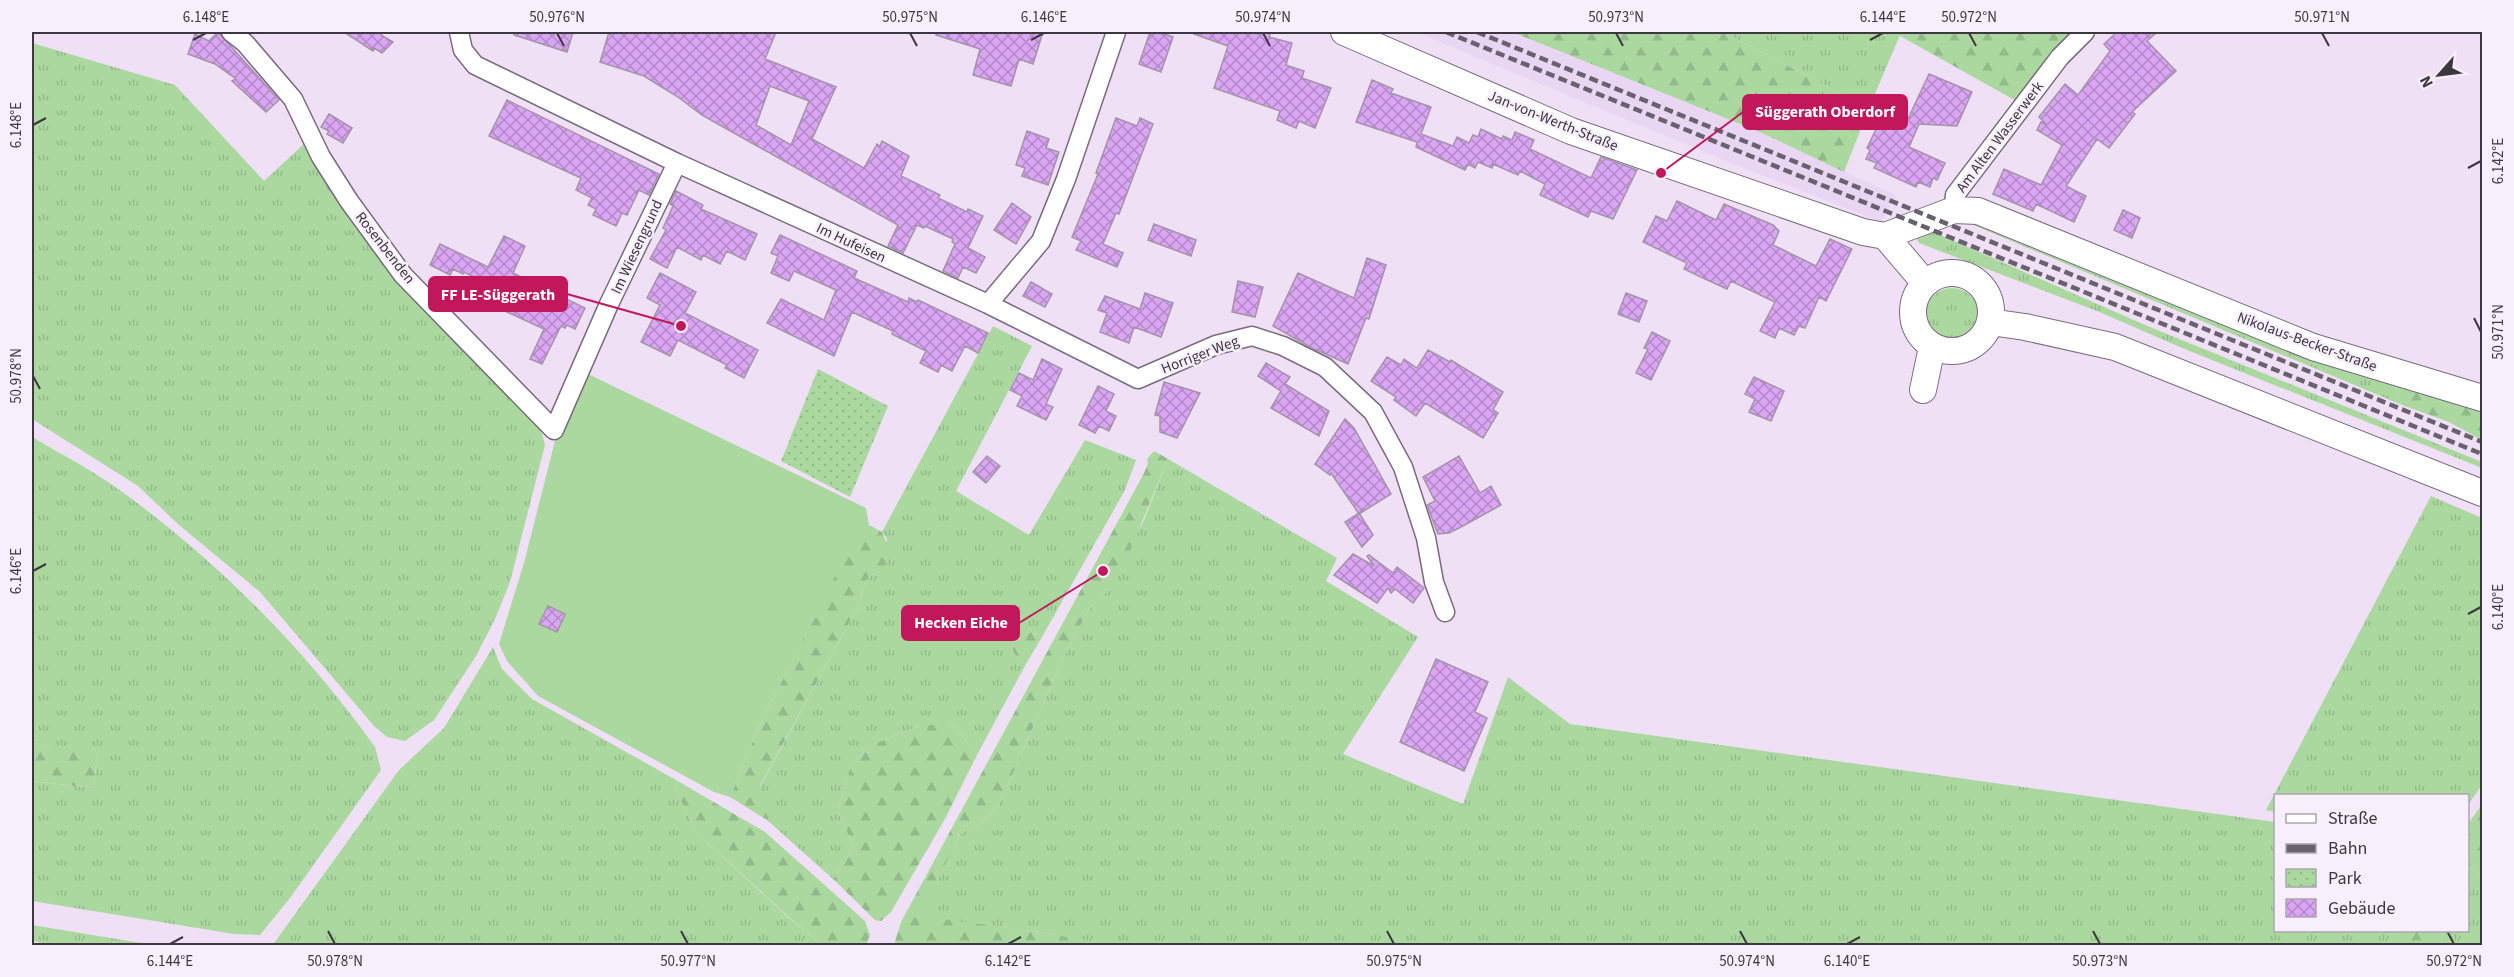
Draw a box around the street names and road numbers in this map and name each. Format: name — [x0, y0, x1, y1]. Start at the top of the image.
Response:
street label: Am Alten Wasserwerk — [1951, 77, 2049, 197]
street label: Jan-von-Werth-Straße — [1485, 85, 1621, 157]
street label: Im Wiesengrund — [606, 196, 668, 298]
street label: Rosenbenden — [350, 208, 420, 288]
street label: Im Hufeisen — [813, 218, 889, 268]
street label: Nikolaus-Becker-Straße — [2234, 307, 2380, 377]
street label: Horriger Weg — [1158, 330, 1242, 379]

